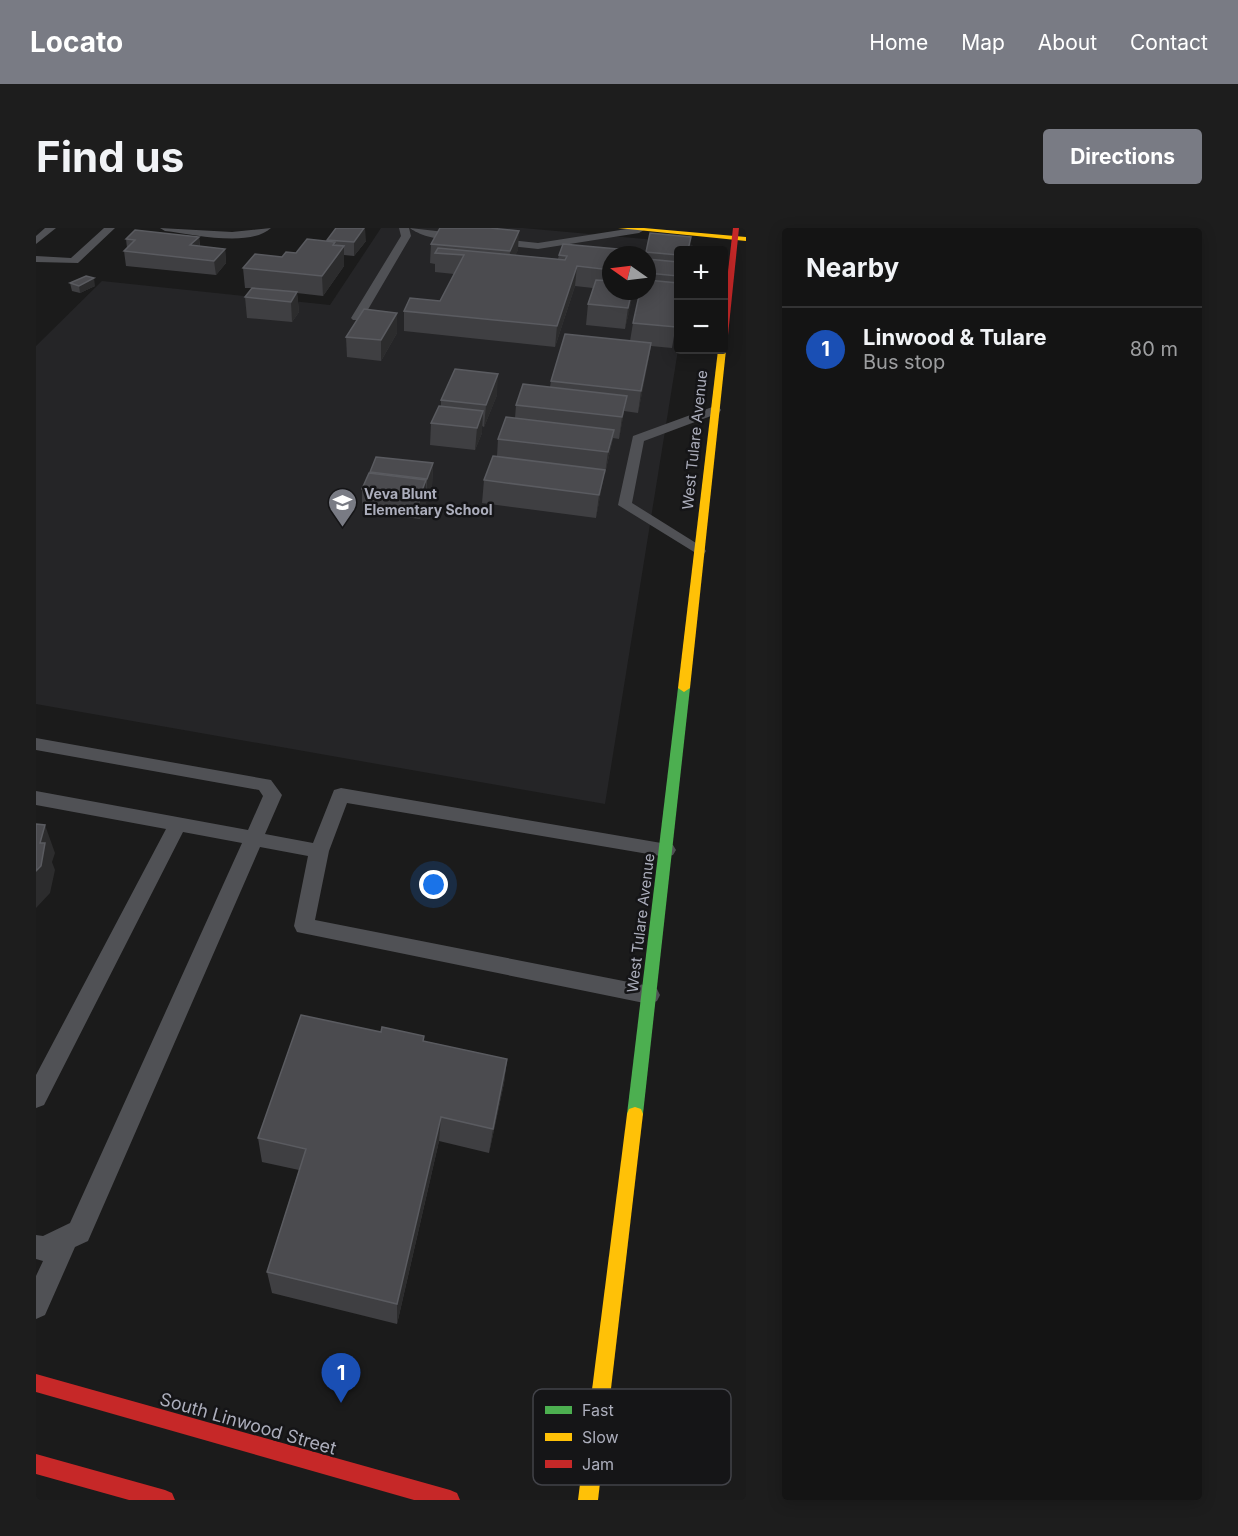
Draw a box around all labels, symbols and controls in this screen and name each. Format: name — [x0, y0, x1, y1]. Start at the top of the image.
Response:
text: Locato — [30, 25, 123, 59]
text: Home — [869, 30, 928, 55]
text: Map — [961, 30, 1005, 55]
text: About — [1038, 30, 1097, 55]
text: Contact — [1130, 30, 1208, 55]
button: Directions — [1043, 129, 1202, 184]
text: Find us — [36, 131, 184, 182]
north arrow — [602, 246, 656, 300]
map controls — [674, 246, 728, 354]
button: + — [674, 246, 728, 300]
text: Nearby — [806, 252, 899, 283]
button: − — [674, 300, 728, 354]
text: Linwood & Tulare — [863, 324, 1047, 350]
text: 1 — [821, 337, 830, 361]
text: 80 m — [1130, 337, 1178, 361]
text: Bus stop — [863, 350, 945, 374]
street label: West Tulare Avenue — [678, 369, 711, 511]
place label: Veva Blunt Elementary School — [364, 485, 493, 518]
school or university icon: Veva Blunt Elementary School — [327, 486, 359, 528]
street label: West Tulare Avenue — [623, 852, 658, 994]
your location — [419, 870, 448, 899]
pin: 1 — [322, 1354, 360, 1403]
street label: South Linwood Street — [157, 1388, 339, 1459]
legend — [533, 1389, 731, 1485]
text: Fast — [582, 1400, 614, 1420]
text: Slow — [582, 1427, 619, 1447]
text: Jam — [582, 1454, 614, 1474]

